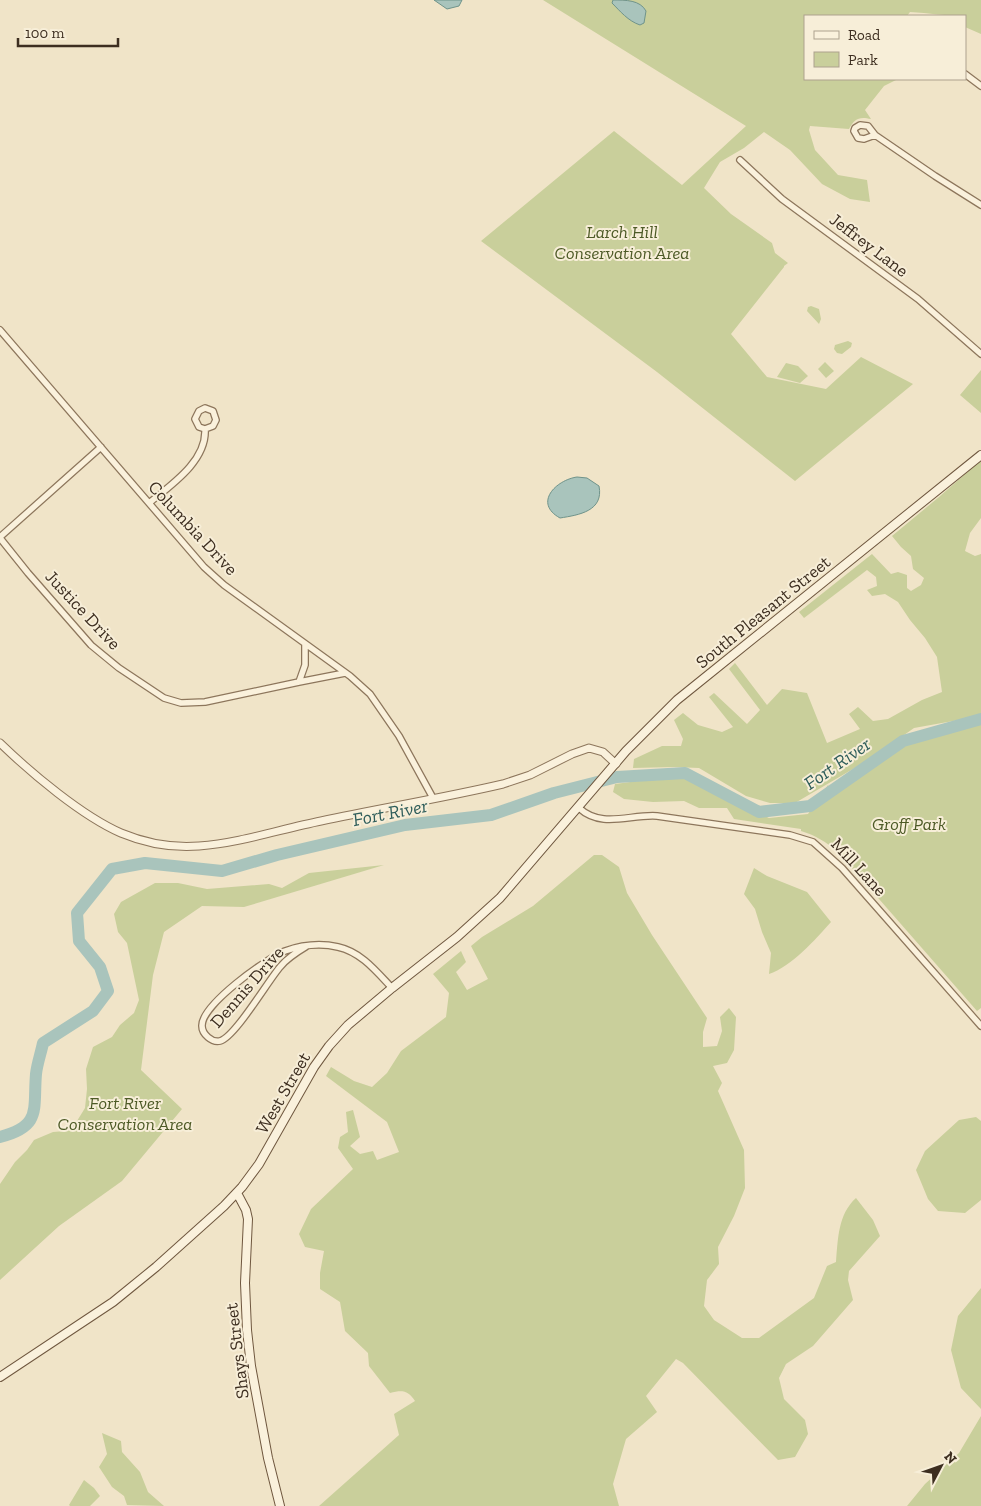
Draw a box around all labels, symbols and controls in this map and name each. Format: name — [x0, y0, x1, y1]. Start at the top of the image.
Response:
scale bar — [18, 15, 118, 47]
legend — [804, 15, 966, 80]
text: 100 m — [25, 24, 64, 42]
text: Road — [848, 26, 881, 44]
text: Park — [848, 51, 878, 69]
street label: Jeffrey Lane — [825, 208, 913, 282]
park label: Larch Hill Conservation Area — [555, 221, 689, 264]
street label: Columbia Drive — [144, 476, 242, 580]
street label: South Pleasant Street — [691, 551, 835, 673]
street label: Justice Drive — [41, 566, 125, 654]
water label: Fort River — [800, 732, 875, 795]
water label: Fort River — [351, 794, 430, 831]
park label: Groff Park — [872, 813, 946, 835]
street label: Mill Lane — [826, 833, 892, 901]
street label: Dennis Drive — [206, 942, 288, 1032]
street label: West Street — [251, 1048, 315, 1138]
park label: Fort River Conservation Area — [58, 1092, 192, 1135]
street label: Shays Street — [220, 1302, 254, 1400]
north arrow — [916, 1441, 966, 1491]
text: N — [941, 1448, 961, 1468]

